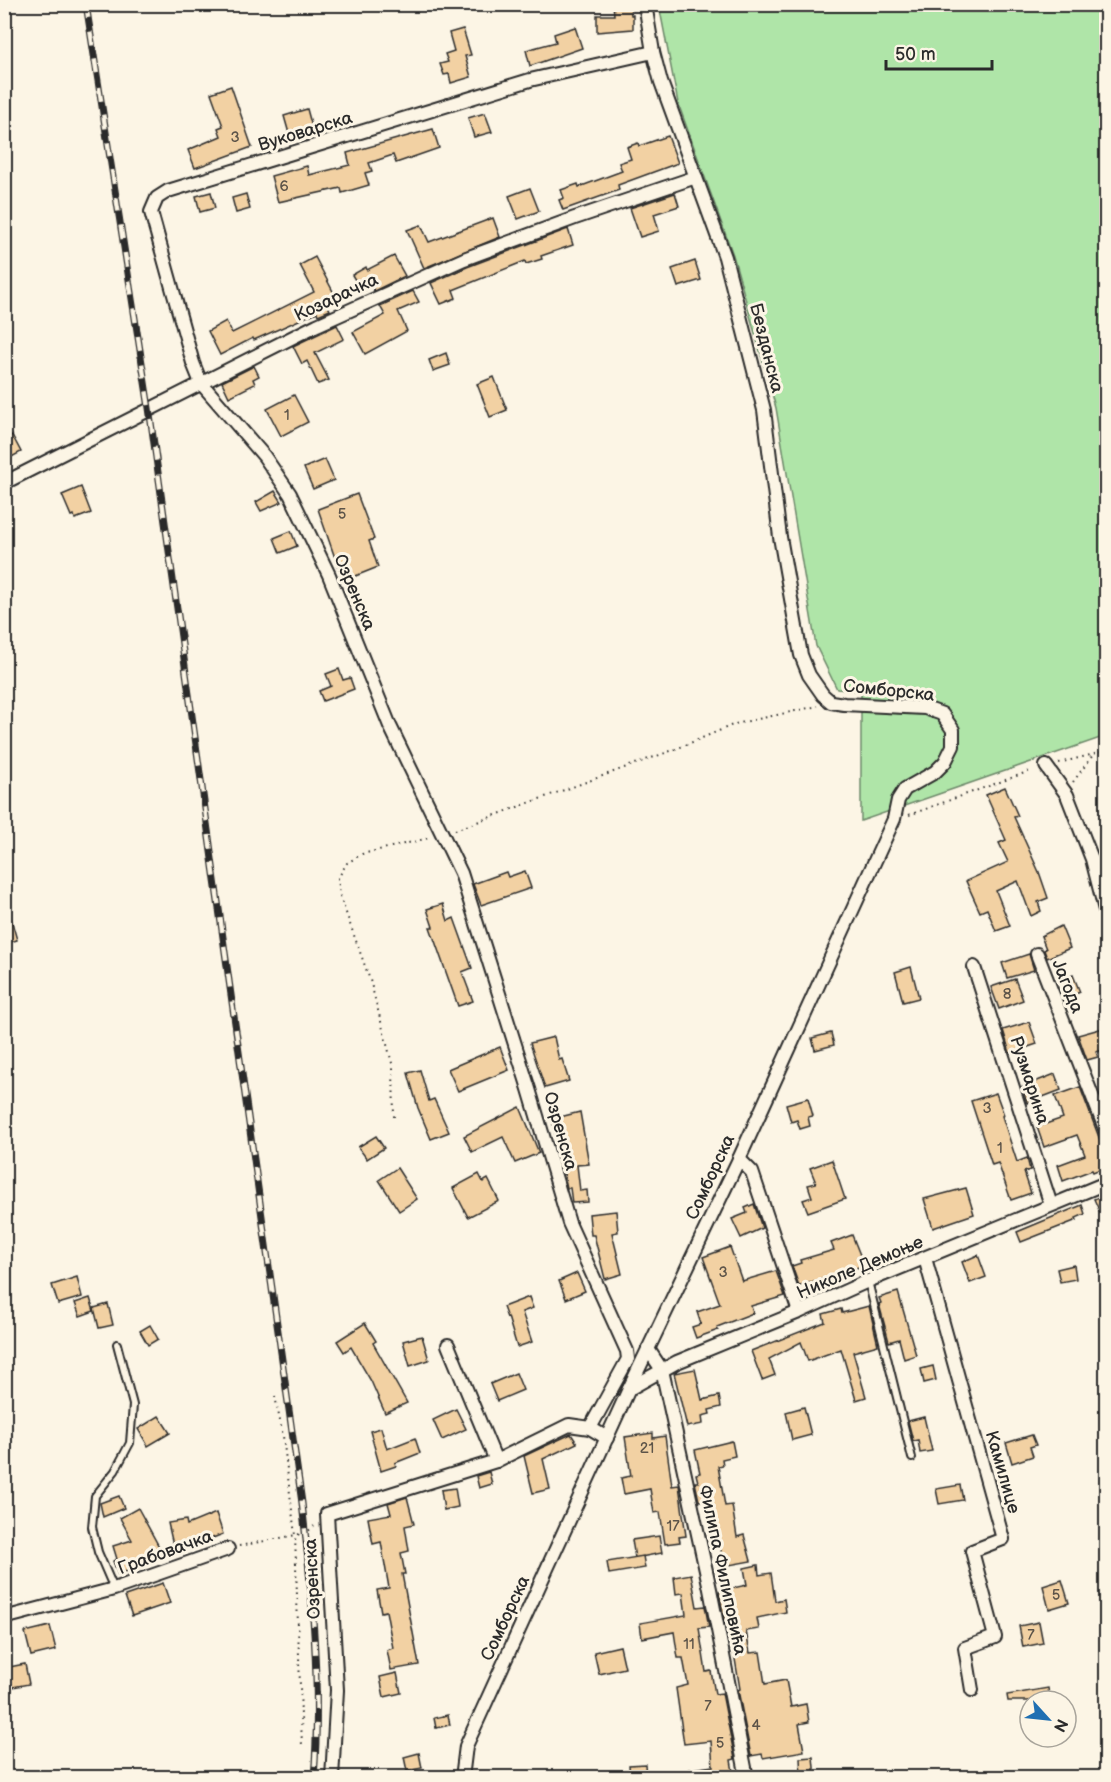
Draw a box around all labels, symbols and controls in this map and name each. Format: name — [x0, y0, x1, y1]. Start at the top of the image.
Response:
scale bar — [886, 33, 992, 71]
text: 50 m — [895, 44, 936, 65]
street label: Вуковарска — [256, 107, 355, 156]
house number: 3 — [230, 128, 240, 147]
house number: 6 — [279, 177, 289, 196]
street label: Козарачка — [291, 269, 382, 326]
street label: Безданска — [745, 301, 788, 395]
house number: 1 — [284, 406, 290, 425]
house number: 5 — [338, 505, 346, 524]
street label: Озренска — [329, 551, 380, 634]
street label: Сомборска — [842, 675, 936, 706]
street label: Јагода — [1047, 956, 1088, 1017]
house number: 8 — [1003, 985, 1012, 1004]
street label: Рузмарина — [1005, 1033, 1054, 1127]
street label: Озренска — [539, 1089, 582, 1173]
house number: 3 — [982, 1099, 992, 1118]
street label: Сомборска — [682, 1131, 739, 1223]
house number: 1 — [997, 1139, 1003, 1158]
street label: Николе Демоње — [794, 1231, 927, 1304]
house number: 3 — [718, 1263, 728, 1282]
street label: Камилице — [981, 1428, 1024, 1516]
house number: 21 — [640, 1439, 654, 1458]
street label: Филипа Филиповића — [694, 1483, 751, 1657]
house number: 17 — [666, 1517, 680, 1536]
street label: Грабовачка — [115, 1526, 216, 1579]
street label: Озренска — [300, 1538, 325, 1620]
street label: Сомборска — [477, 1572, 534, 1664]
house number: 5 — [1052, 1586, 1060, 1605]
house number: 7 — [1027, 1626, 1035, 1645]
house number: 11 — [683, 1635, 695, 1654]
north arrow — [1018, 1689, 1078, 1749]
house number: 7 — [704, 1697, 712, 1716]
text: N — [1049, 1715, 1071, 1735]
house number: 4 — [751, 1716, 761, 1735]
house number: 5 — [716, 1734, 724, 1753]

